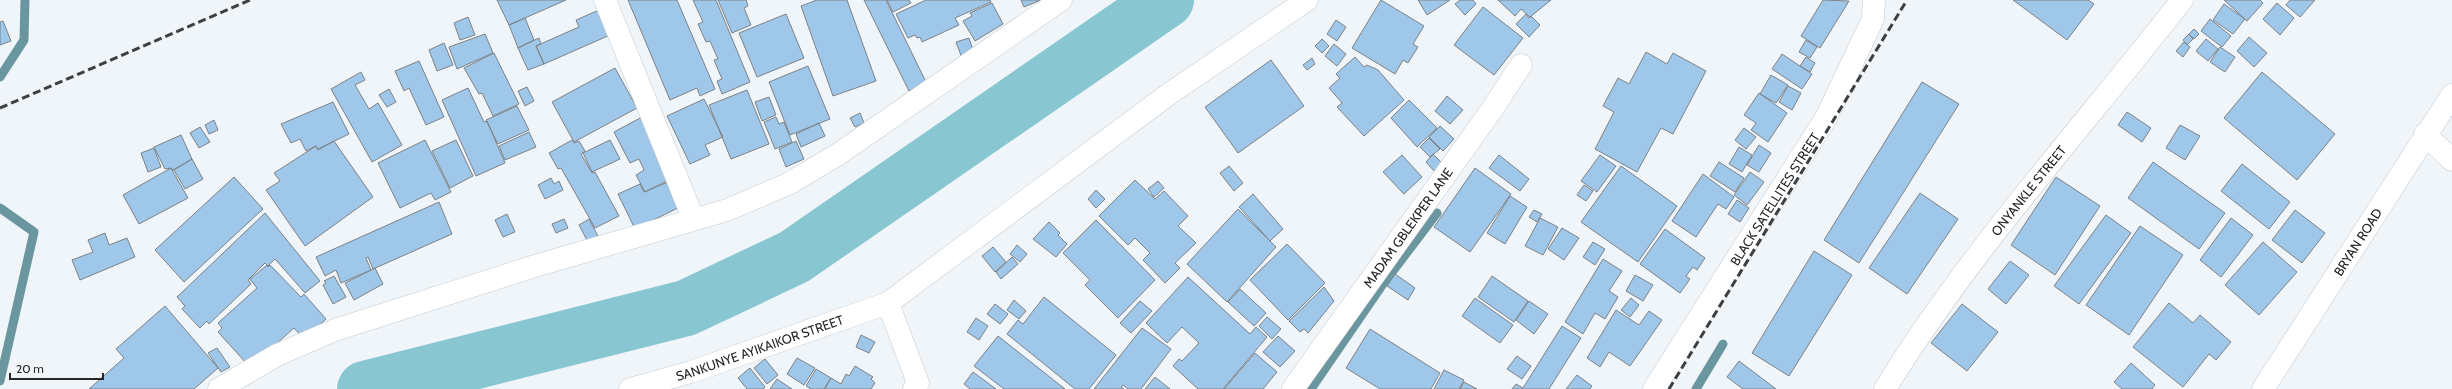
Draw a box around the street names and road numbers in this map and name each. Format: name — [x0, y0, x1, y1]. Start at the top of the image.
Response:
street label: BLACK SATELLITES STREET — [1726, 130, 1823, 268]
street label: ONYANKLE STREET — [1988, 142, 2069, 239]
street label: MADAM GBLEKPER LANE — [1360, 165, 1456, 291]
street label: BRYAN ROAD — [2330, 205, 2385, 279]
street label: SANKUNYE AYIKAIKOR STREET — [674, 311, 846, 384]

